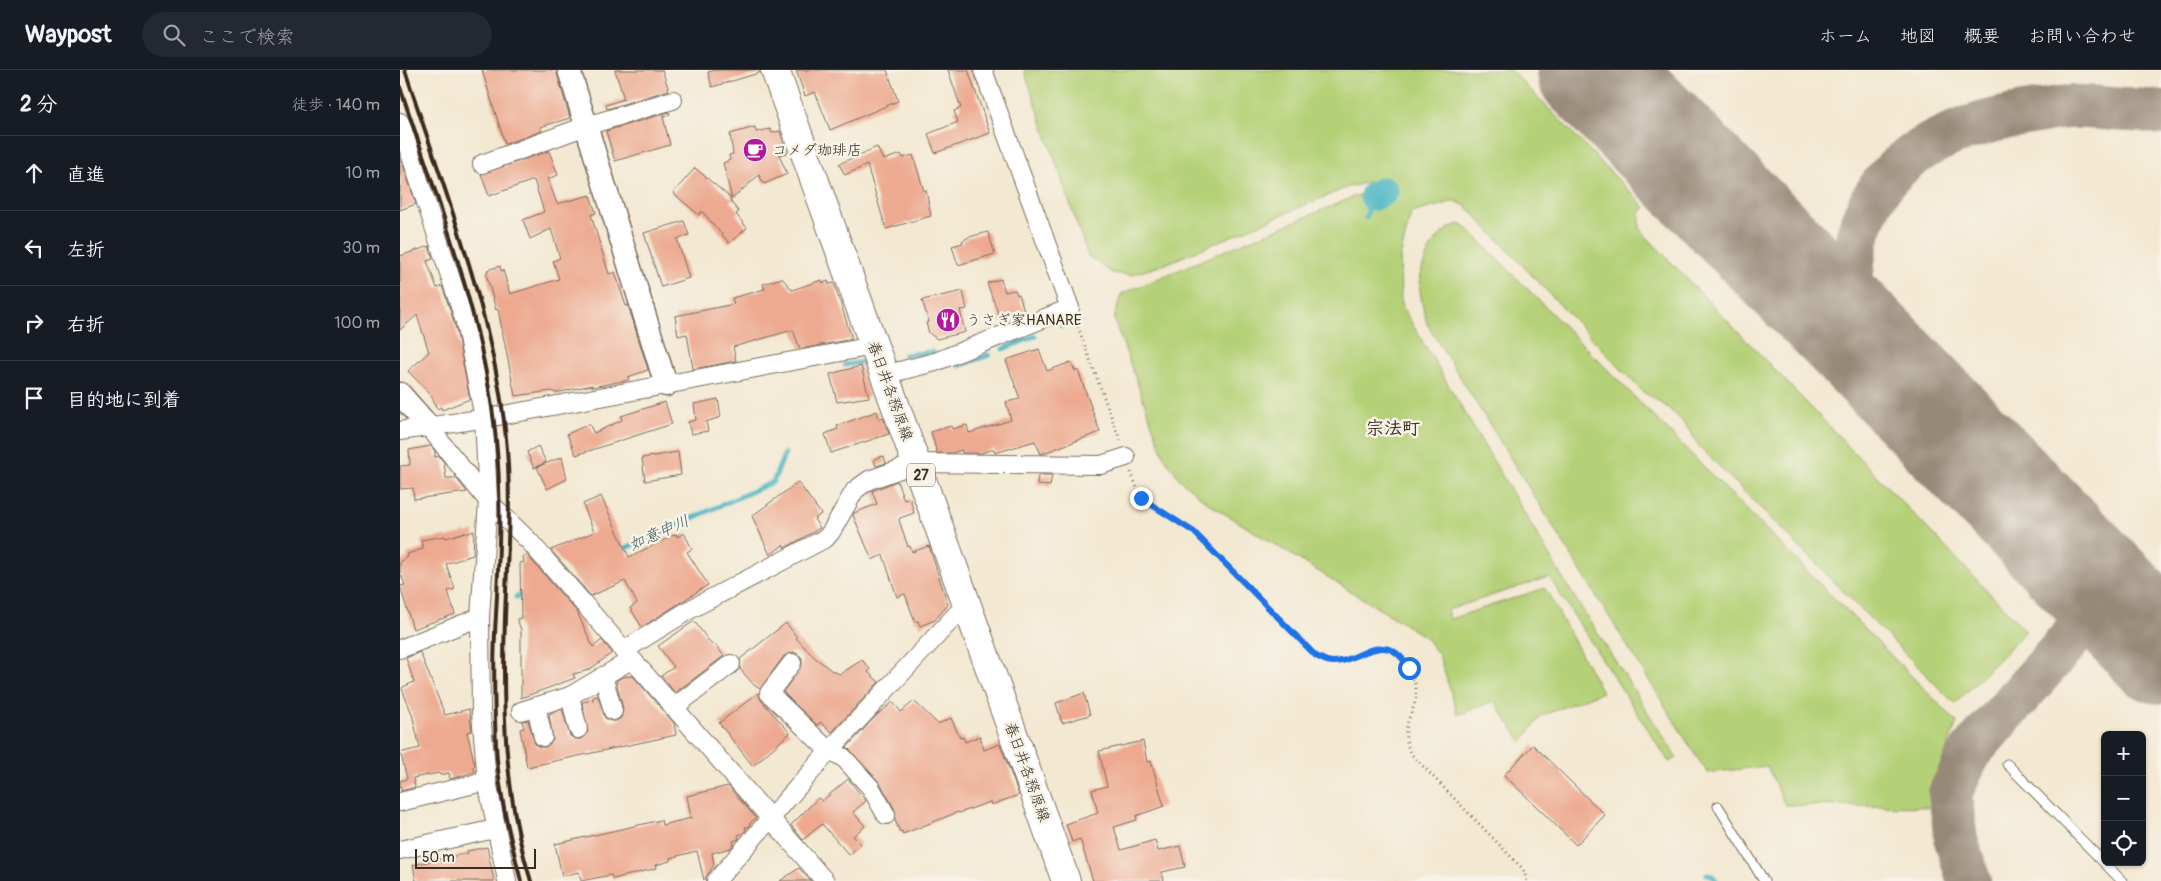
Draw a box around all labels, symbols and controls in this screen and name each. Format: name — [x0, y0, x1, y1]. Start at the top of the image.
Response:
search box — [142, 12, 492, 57]
text: Waypost — [25, 20, 112, 49]
icon: search — [160, 21, 188, 49]
text: ここで検索 — [200, 25, 295, 49]
text: ホーム — [1819, 25, 1872, 48]
text: 地図 — [1900, 25, 1936, 48]
text: 概要 — [1964, 25, 2000, 48]
text: お問い合わせ — [2028, 25, 2136, 48]
text: 2 分 — [20, 91, 57, 118]
text: 徒歩 · 140 m — [292, 95, 380, 115]
cafe icon: コメダ珈琲店 — [742, 137, 768, 163]
place label: コメダ珈琲店 — [772, 141, 862, 160]
icon: ahead — [20, 159, 48, 187]
text: 直進 — [67, 163, 105, 187]
text: 10 m — [345, 163, 380, 183]
icon: left — [20, 234, 48, 262]
text: 左折 — [67, 238, 105, 262]
text: 30 m — [342, 238, 380, 258]
restaurant icon: うさぎ家HANARE — [935, 307, 961, 333]
icon: right — [20, 309, 48, 337]
place label: うさぎ家HANARE — [966, 311, 1082, 330]
text: 右折 — [67, 313, 105, 337]
text: 100 m — [334, 313, 380, 333]
street label: 春日井各務原線 — [863, 338, 917, 444]
icon: arrive — [20, 384, 48, 412]
text: 目的地に到着 — [67, 388, 181, 412]
district label: 宗法町 — [1366, 417, 1420, 440]
road number: 27 — [907, 464, 935, 486]
route end — [1130, 487, 1153, 510]
water label: 如意申川 — [626, 511, 692, 555]
route start — [1398, 657, 1421, 680]
street label: 春日井各務原線 — [1000, 719, 1054, 825]
map controls — [2101, 731, 2146, 866]
button: + — [2101, 731, 2146, 776]
button: − — [2101, 776, 2146, 821]
button: locate — [2101, 821, 2146, 866]
scale bar — [415, 846, 536, 869]
text: 50 m — [422, 849, 455, 866]

